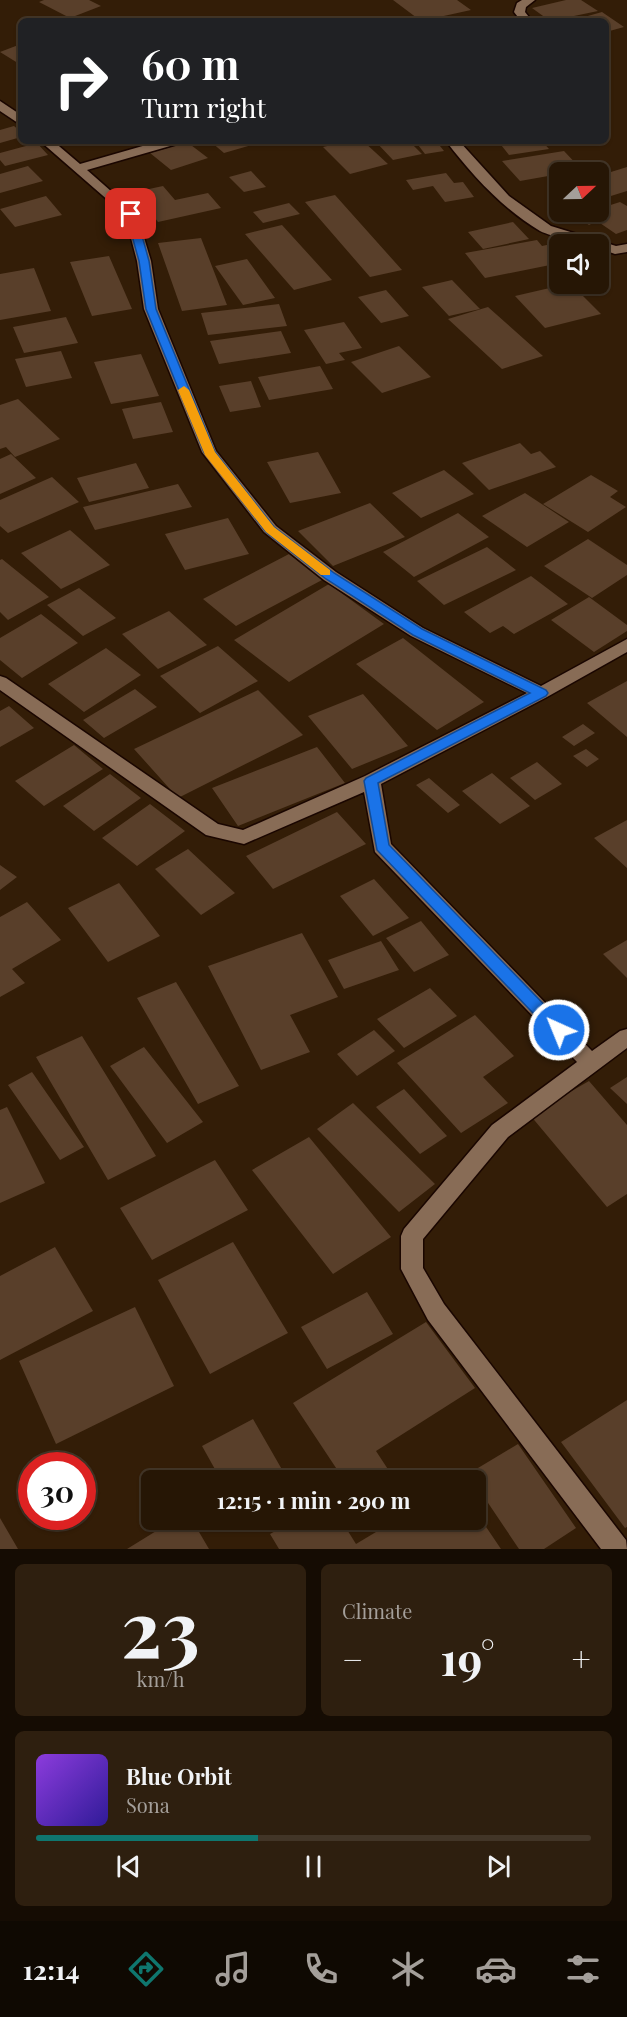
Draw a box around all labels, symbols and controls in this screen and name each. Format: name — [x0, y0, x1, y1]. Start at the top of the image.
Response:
text: 60 m — [141, 35, 239, 91]
icon: right — [42, 42, 120, 120]
text: Turn right — [141, 89, 266, 125]
north arrow — [549, 162, 609, 222]
map controls — [549, 162, 609, 294]
pin — [105, 188, 156, 239]
icon: arrive — [114, 197, 147, 230]
button: sound — [549, 234, 609, 294]
position arrow — [527, 998, 591, 1062]
speed limit sign: 30 — [18, 1452, 96, 1530]
text: 12:15 · 1 min · 290 m — [217, 1485, 410, 1515]
text: 23 — [121, 1574, 200, 1678]
text: Climate — [342, 1597, 412, 1624]
text: 19° — [440, 1627, 495, 1687]
text: − — [342, 1636, 363, 1680]
text: + — [572, 1636, 591, 1680]
text: km/h — [137, 1665, 184, 1692]
text: Blue Orbit — [126, 1761, 232, 1791]
text: Sona — [126, 1791, 170, 1818]
icon: previous — [112, 1850, 145, 1883]
icon: pause — [297, 1850, 330, 1883]
icon: next — [482, 1850, 515, 1883]
icon: directions — [125, 1948, 167, 1990]
icon: music — [212, 1948, 254, 1990]
icon: phone — [300, 1948, 342, 1990]
icon: climate — [387, 1948, 429, 1990]
icon: car — [475, 1948, 517, 1990]
icon: filters — [562, 1948, 604, 1990]
text: 12:14 — [23, 1951, 80, 1987]

